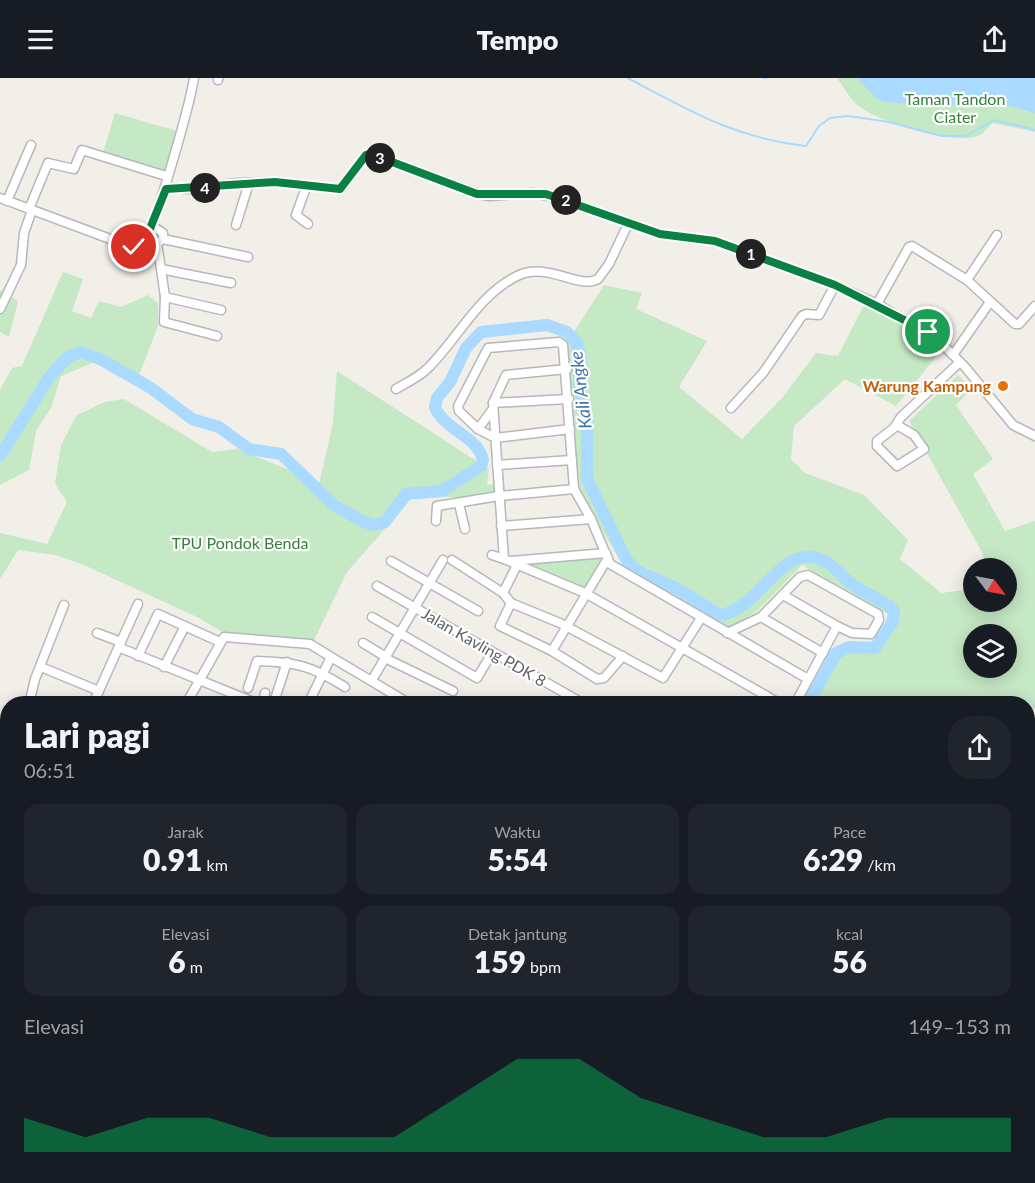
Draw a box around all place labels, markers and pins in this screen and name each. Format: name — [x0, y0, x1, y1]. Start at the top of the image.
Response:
pin: 3 — [365, 143, 395, 173]
pin: 4 — [190, 173, 220, 203]
pin: 2 — [551, 185, 581, 215]
pin — [108, 221, 159, 272]
pin: 1 — [736, 239, 766, 269]
pin — [902, 306, 953, 357]
place label: Warung Kampung — [863, 376, 992, 395]
marker: Warung Kampung — [996, 379, 1010, 393]

